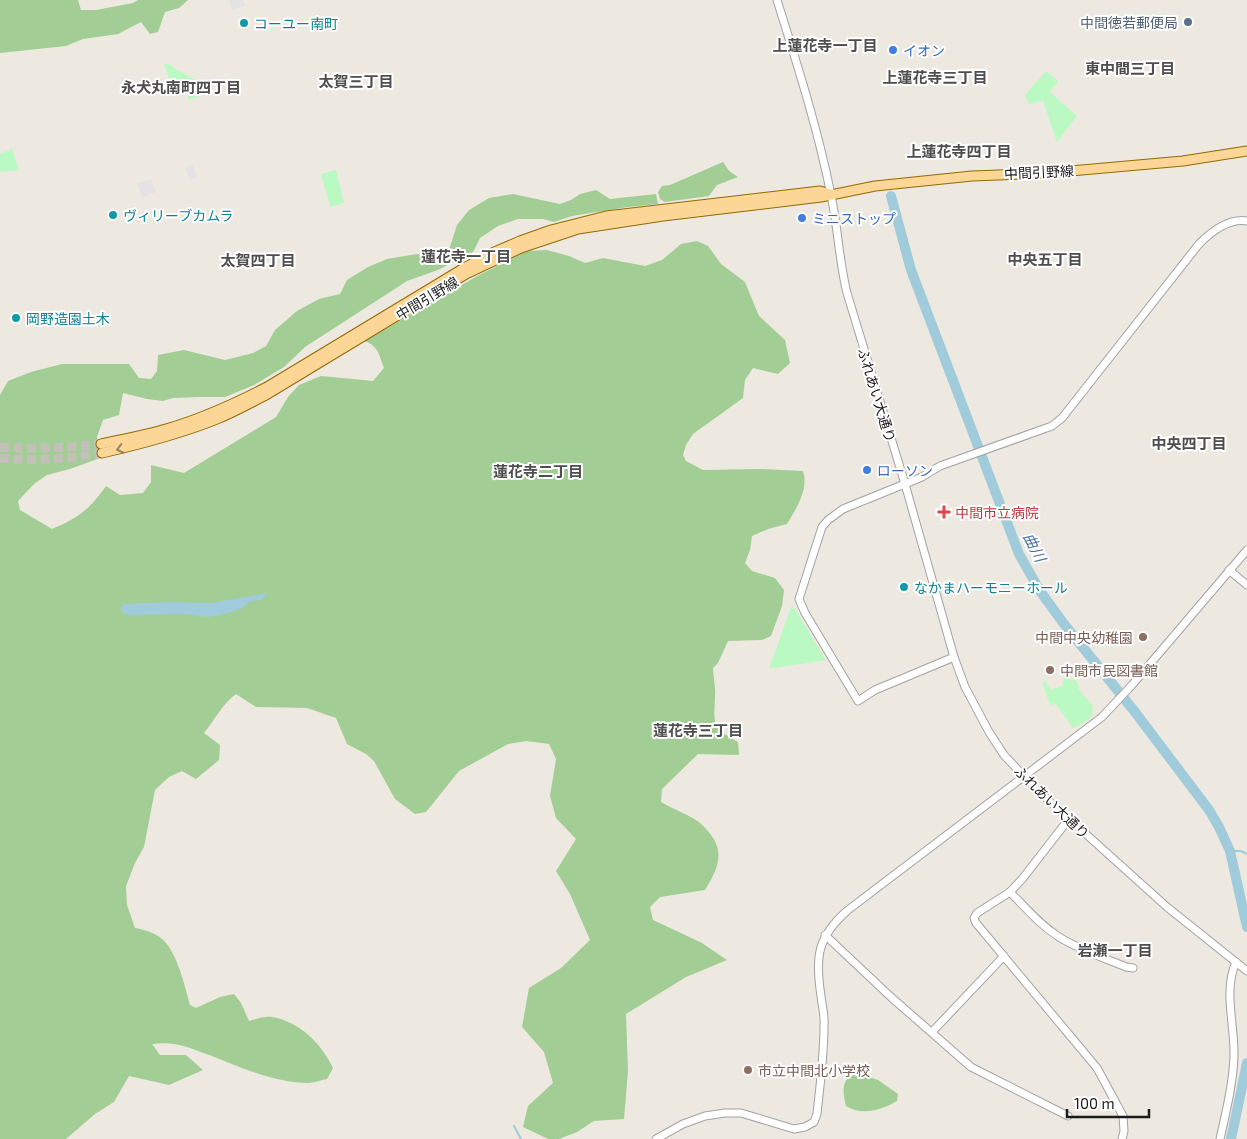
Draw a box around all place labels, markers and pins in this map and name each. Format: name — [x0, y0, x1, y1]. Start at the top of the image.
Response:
place label: 中間徳若郵便局 — [1080, 14, 1178, 31]
place label: コーユー南町 — [254, 15, 338, 32]
marker: 中間徳若郵便局 — [1182, 16, 1194, 28]
marker: コーユー南町 — [238, 17, 250, 29]
place label: イオン — [903, 42, 945, 59]
marker: イオン — [887, 44, 899, 56]
place label: ヴィリーブカムラ — [123, 207, 233, 224]
marker: ヴィリーブカムラ — [107, 209, 119, 221]
place label: ミニストップ — [812, 210, 896, 227]
marker: ミニストップ — [796, 212, 808, 224]
place label: 岡野造園土木 — [26, 310, 110, 327]
marker: 岡野造園土木 — [10, 312, 22, 324]
place label: ローソン — [877, 462, 933, 479]
marker: ローソン — [861, 464, 873, 476]
place label: 中間市立病院 — [955, 504, 1039, 521]
marker: 中間市立病院 — [937, 505, 951, 519]
place label: なかまハーモニーホール — [914, 579, 1068, 596]
marker: なかまハーモニーホール — [898, 581, 910, 593]
place label: 中間中央幼稚園 — [1035, 629, 1133, 646]
marker: 中間中央幼稚園 — [1137, 631, 1149, 643]
place label: 中間市民図書館 — [1060, 662, 1158, 679]
marker: 中間市民図書館 — [1044, 664, 1056, 676]
place label: 市立中間北小学校 — [758, 1062, 870, 1079]
marker: 市立中間北小学校 — [742, 1064, 754, 1076]

